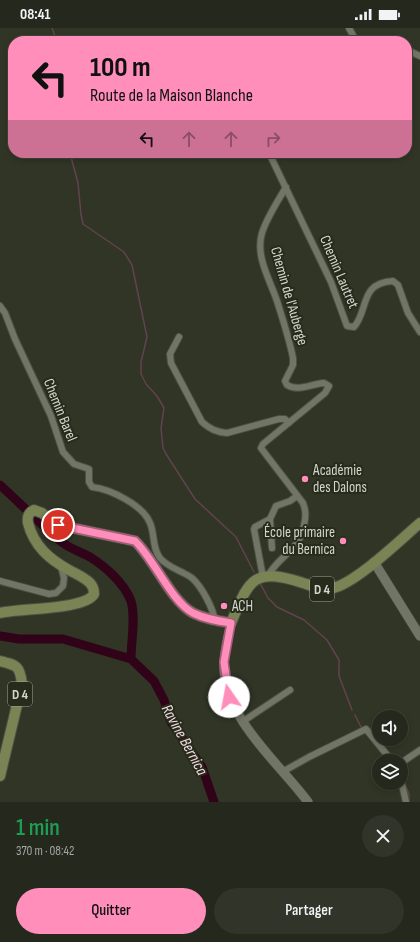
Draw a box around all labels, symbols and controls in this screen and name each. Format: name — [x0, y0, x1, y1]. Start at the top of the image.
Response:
text: 08:41 — [20, 5, 50, 24]
text: 100 m — [90, 51, 151, 84]
icon: left — [24, 52, 76, 104]
text: Route de la Maison Blanche — [90, 85, 253, 106]
icon: left — [136, 128, 158, 150]
icon: ahead — [178, 128, 200, 150]
icon: ahead — [220, 128, 242, 150]
icon: right — [262, 128, 284, 150]
street label: Chemin Lautret — [315, 233, 363, 312]
street label: Chemin de l'Auberge — [266, 245, 312, 347]
street label: Chemin Barel — [39, 376, 81, 444]
place label: Académie des Dalons — [312, 461, 367, 497]
marker: Académie des Dalons — [300, 474, 310, 484]
pin — [41, 508, 75, 542]
icon: arrive — [47, 514, 69, 536]
place label: École primaire du Bernica — [264, 523, 335, 559]
marker: École primaire du Bernica — [338, 536, 348, 546]
road number: D 4 — [310, 577, 334, 601]
place label: ACH — [231, 597, 253, 616]
marker: ACH — [219, 601, 229, 611]
position arrow — [208, 676, 250, 718]
road number: D 4 — [8, 682, 32, 706]
water label: Ravine Bernica — [157, 701, 211, 779]
map controls — [372, 710, 408, 790]
button: sound — [372, 710, 408, 746]
button: layers — [372, 754, 408, 790]
text: 1 min — [16, 813, 60, 842]
button: close — [362, 815, 404, 857]
text: 370 m · 08:42 — [16, 843, 74, 859]
button: Quitter — [16, 888, 206, 934]
button: Partager — [214, 888, 404, 934]

